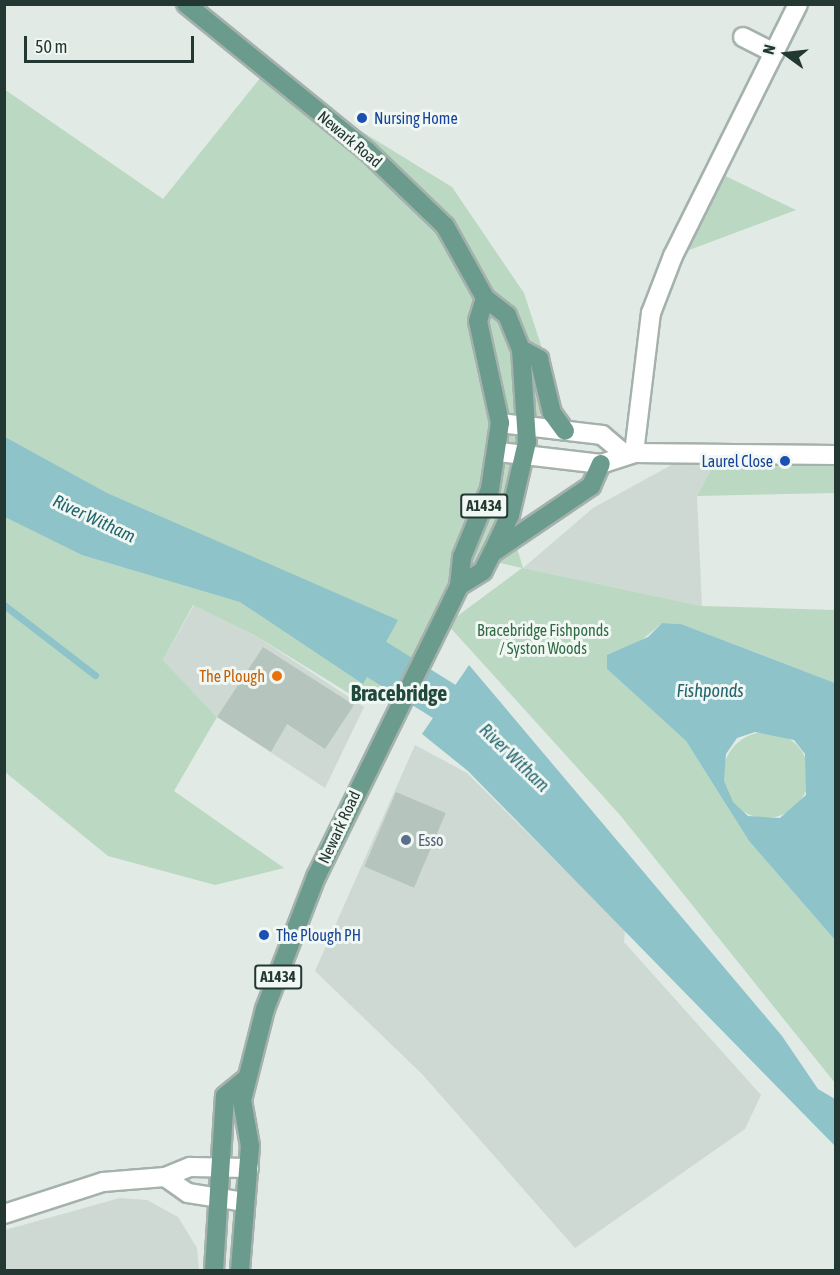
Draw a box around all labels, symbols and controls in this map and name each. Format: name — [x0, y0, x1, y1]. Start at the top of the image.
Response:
scale bar — [27, 24, 196, 62]
north arrow — [756, 24, 816, 84]
text: 50 m — [35, 36, 67, 57]
text: N — [759, 42, 779, 56]
street label: Newark Road — [314, 107, 386, 171]
place label: Nursing Home — [374, 108, 458, 128]
marker: Nursing Home — [355, 111, 369, 125]
place label: Laurel Close — [702, 451, 773, 471]
marker: Laurel Close — [778, 454, 792, 468]
water label: River Witham — [49, 490, 139, 548]
road number: A1434 — [460, 494, 508, 518]
park label: Bracebridge Fishponds / Syston Woods — [477, 620, 609, 658]
place label: The Plough — [199, 666, 265, 686]
marker: The Plough — [270, 669, 284, 683]
water label: Fishponds — [676, 680, 744, 702]
district label: Bracebridge — [351, 681, 447, 707]
water label: River Witham — [475, 719, 553, 797]
street label: Newark Road — [314, 788, 364, 866]
place label: Esso — [418, 830, 444, 850]
marker: Esso — [399, 833, 413, 847]
place label: The Plough PH — [276, 925, 361, 945]
marker: The Plough PH — [257, 928, 271, 942]
road number: A1434 — [254, 965, 302, 989]

